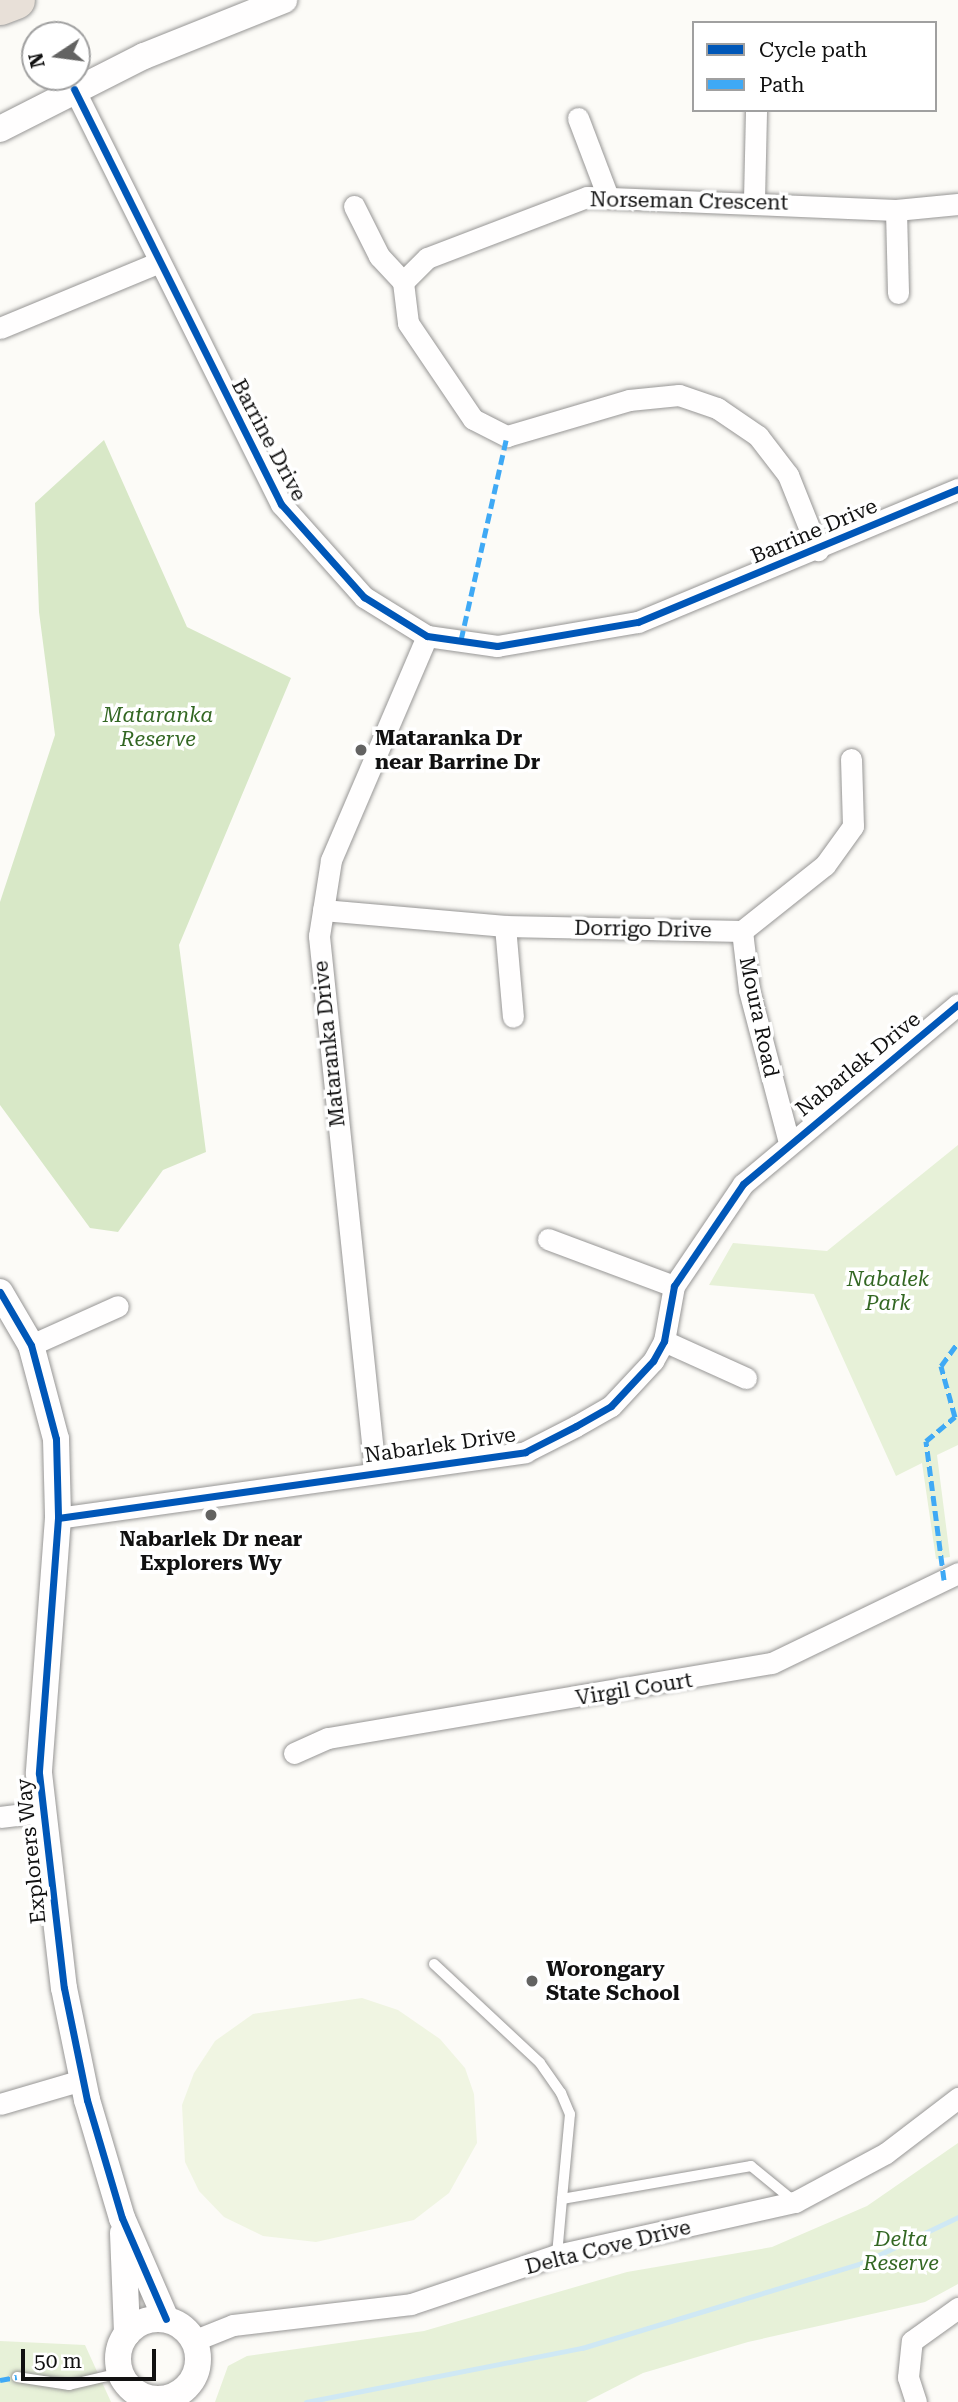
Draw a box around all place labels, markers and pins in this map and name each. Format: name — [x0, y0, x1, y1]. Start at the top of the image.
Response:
place label: Mataranka Dr near Barrine Dr — [375, 725, 540, 775]
marker: Mataranka Dr near Barrine Dr — [353, 742, 369, 758]
marker: Nabarlek Dr near Explorers Wy — [203, 1507, 219, 1523]
place label: Nabarlek Dr near Explorers Wy — [120, 1526, 302, 1576]
place label: Worongary State School — [546, 1956, 680, 2006]
marker: Worongary State School — [524, 1973, 540, 1989]

